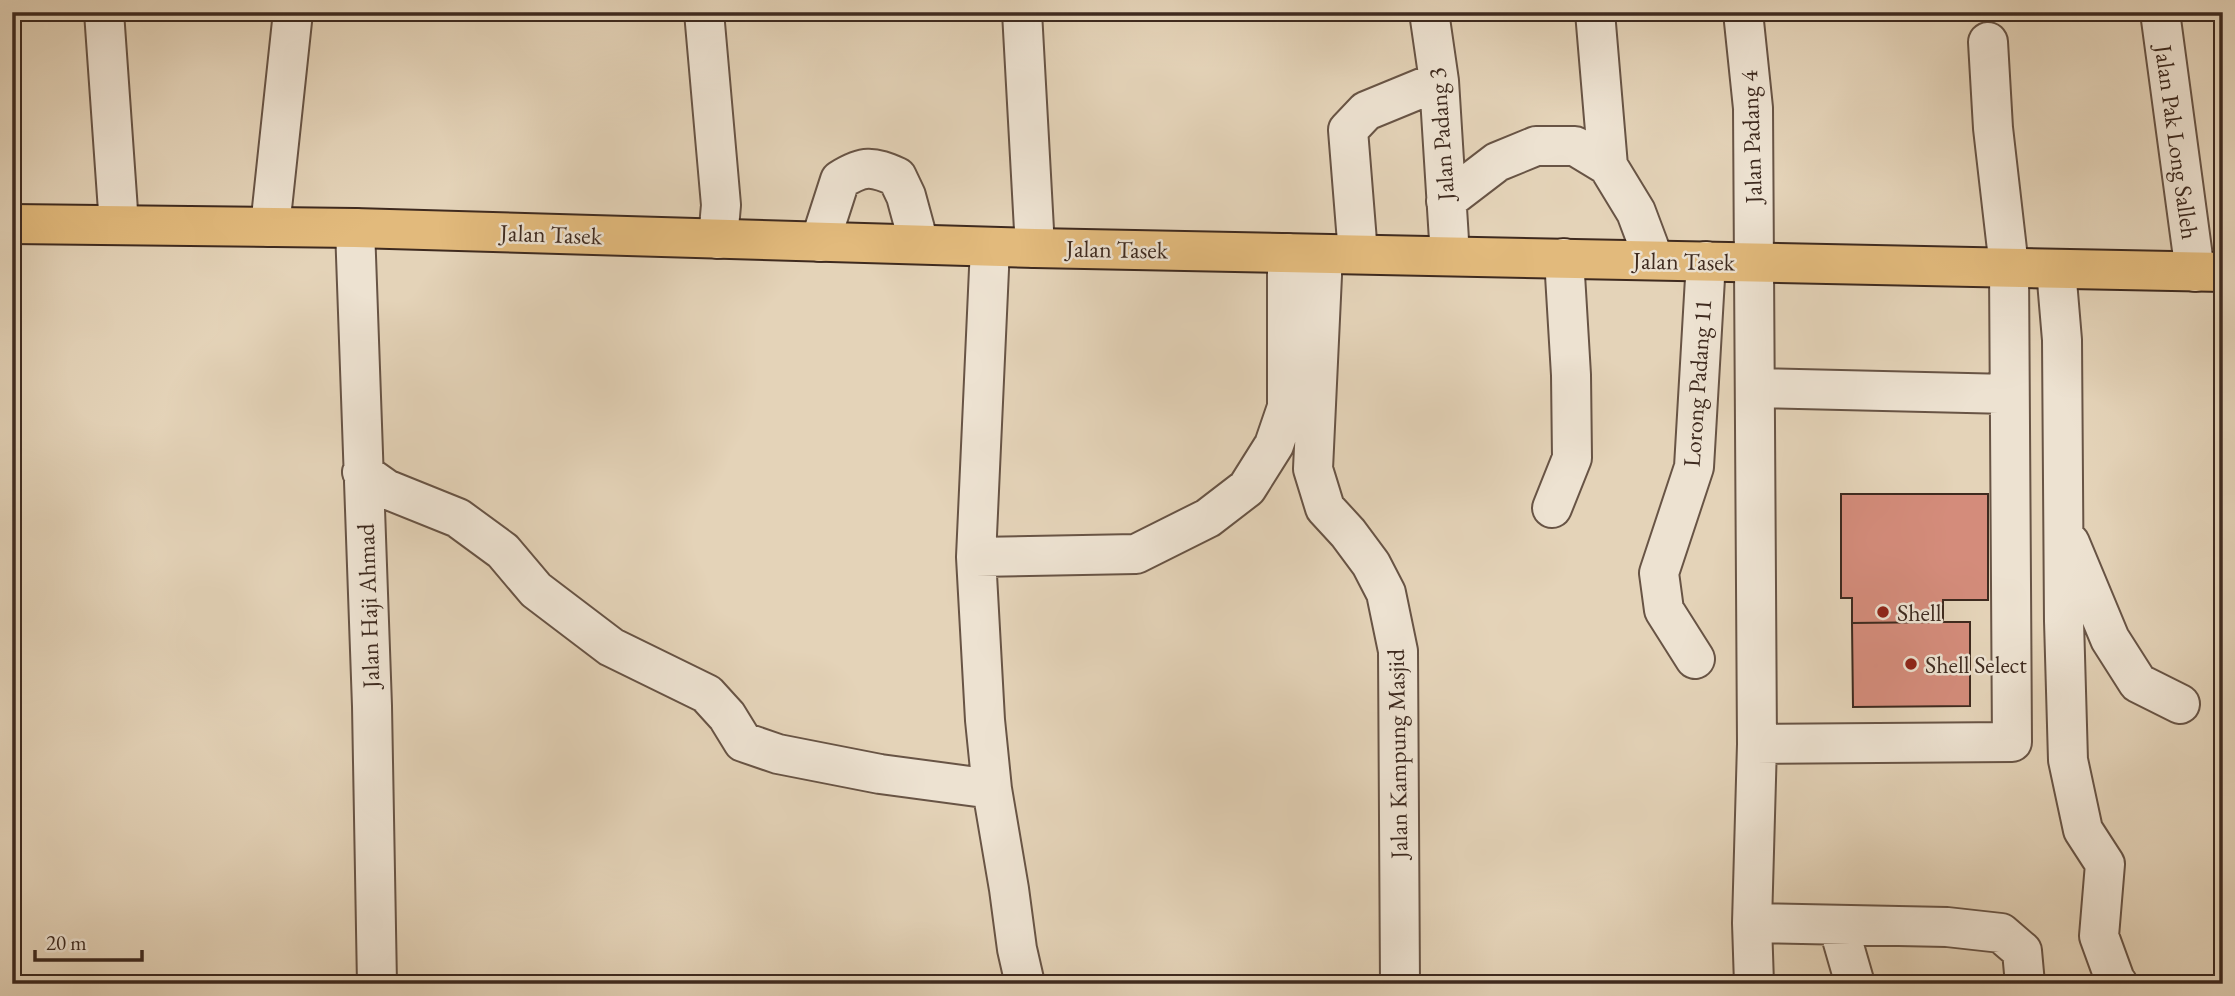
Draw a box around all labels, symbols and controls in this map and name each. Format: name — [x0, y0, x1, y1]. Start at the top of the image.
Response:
street label: Jalan Pak Long Salleh — [2148, 41, 2206, 241]
street label: Jalan Padang 3 — [1421, 66, 1461, 204]
street label: Jalan Padang 4 — [1733, 69, 1769, 206]
street label: Jalan Tasek — [497, 217, 603, 251]
street label: Jalan Tasek — [1064, 233, 1169, 265]
street label: Jalan Tasek — [1631, 245, 1736, 277]
street label: Lorong Padang 11 — [1676, 298, 1718, 468]
street label: Jalan Haji Ahmad — [350, 522, 386, 691]
place label: Shell — [1897, 597, 1942, 628]
marker: Shell — [1875, 604, 1891, 620]
street label: Jalan Kampung Masjid — [1380, 648, 1414, 861]
place label: Shell Select — [1925, 649, 2027, 680]
marker: Shell Select — [1903, 656, 1919, 672]
scale bar — [35, 919, 142, 963]
text: 20 m — [46, 929, 87, 956]

